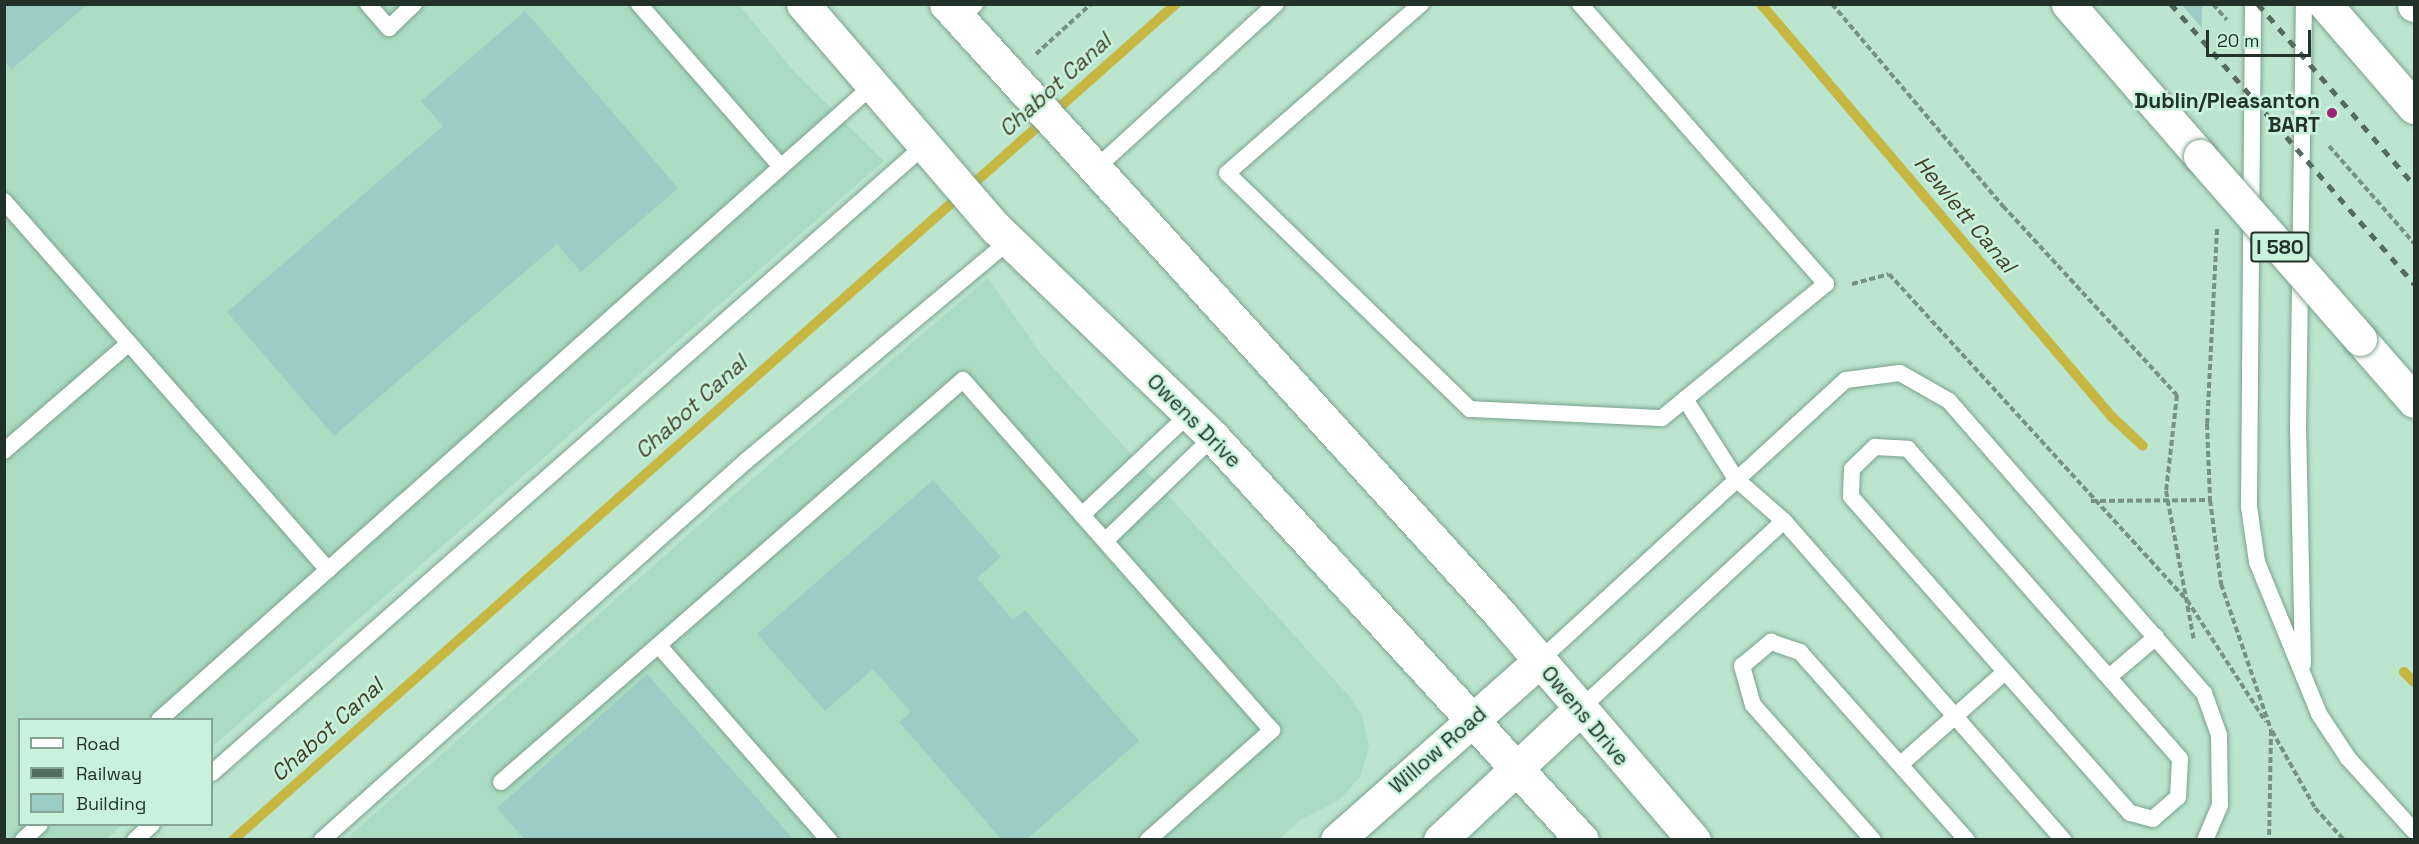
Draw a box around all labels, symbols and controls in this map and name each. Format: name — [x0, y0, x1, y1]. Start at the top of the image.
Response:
scale bar — [2209, 18, 2314, 56]
water label: Chabot Canal — [994, 28, 1116, 142]
text: 20 m — [2217, 29, 2260, 52]
place label: Dublin/Pleasanton BART — [2134, 88, 2320, 138]
marker: Dublin/Pleasanton BART — [2325, 106, 2339, 120]
water label: Hewlett Canal — [1908, 150, 2022, 278]
road number: I 580 — [2250, 230, 2310, 264]
water label: Chabot Canal — [630, 350, 752, 464]
street label: Owens Drive — [1142, 369, 1246, 473]
street label: Owens Drive — [1536, 661, 1634, 771]
water label: Chabot Canal — [266, 673, 388, 787]
street label: Willow Road — [1384, 701, 1492, 799]
legend — [18, 718, 213, 826]
text: Road — [76, 732, 120, 755]
text: Railway — [76, 762, 142, 785]
text: Building — [76, 792, 146, 815]

